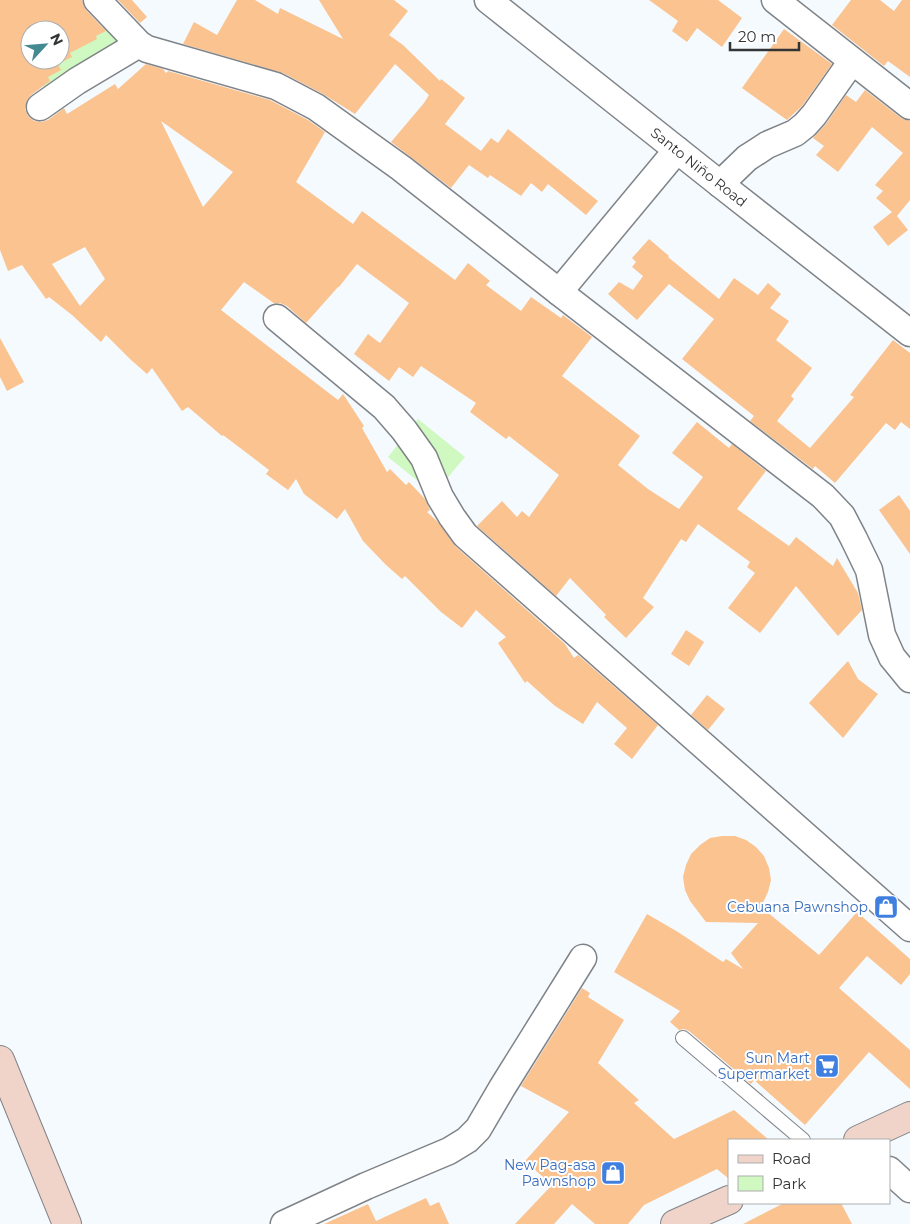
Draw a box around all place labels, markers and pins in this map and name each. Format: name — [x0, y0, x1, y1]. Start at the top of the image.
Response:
shop icon: Cebuana Pawnshop — [873, 894, 899, 920]
place label: Cebuana Pawnshop — [727, 898, 868, 916]
place label: Sun Mart Supermarket — [718, 1049, 810, 1083]
supermarket icon: Sun Mart Supermarket — [814, 1053, 840, 1079]
place label: New Pag-asa Pawnshop — [504, 1156, 596, 1190]
shop icon: New Pag-asa Pawnshop — [600, 1160, 626, 1186]

